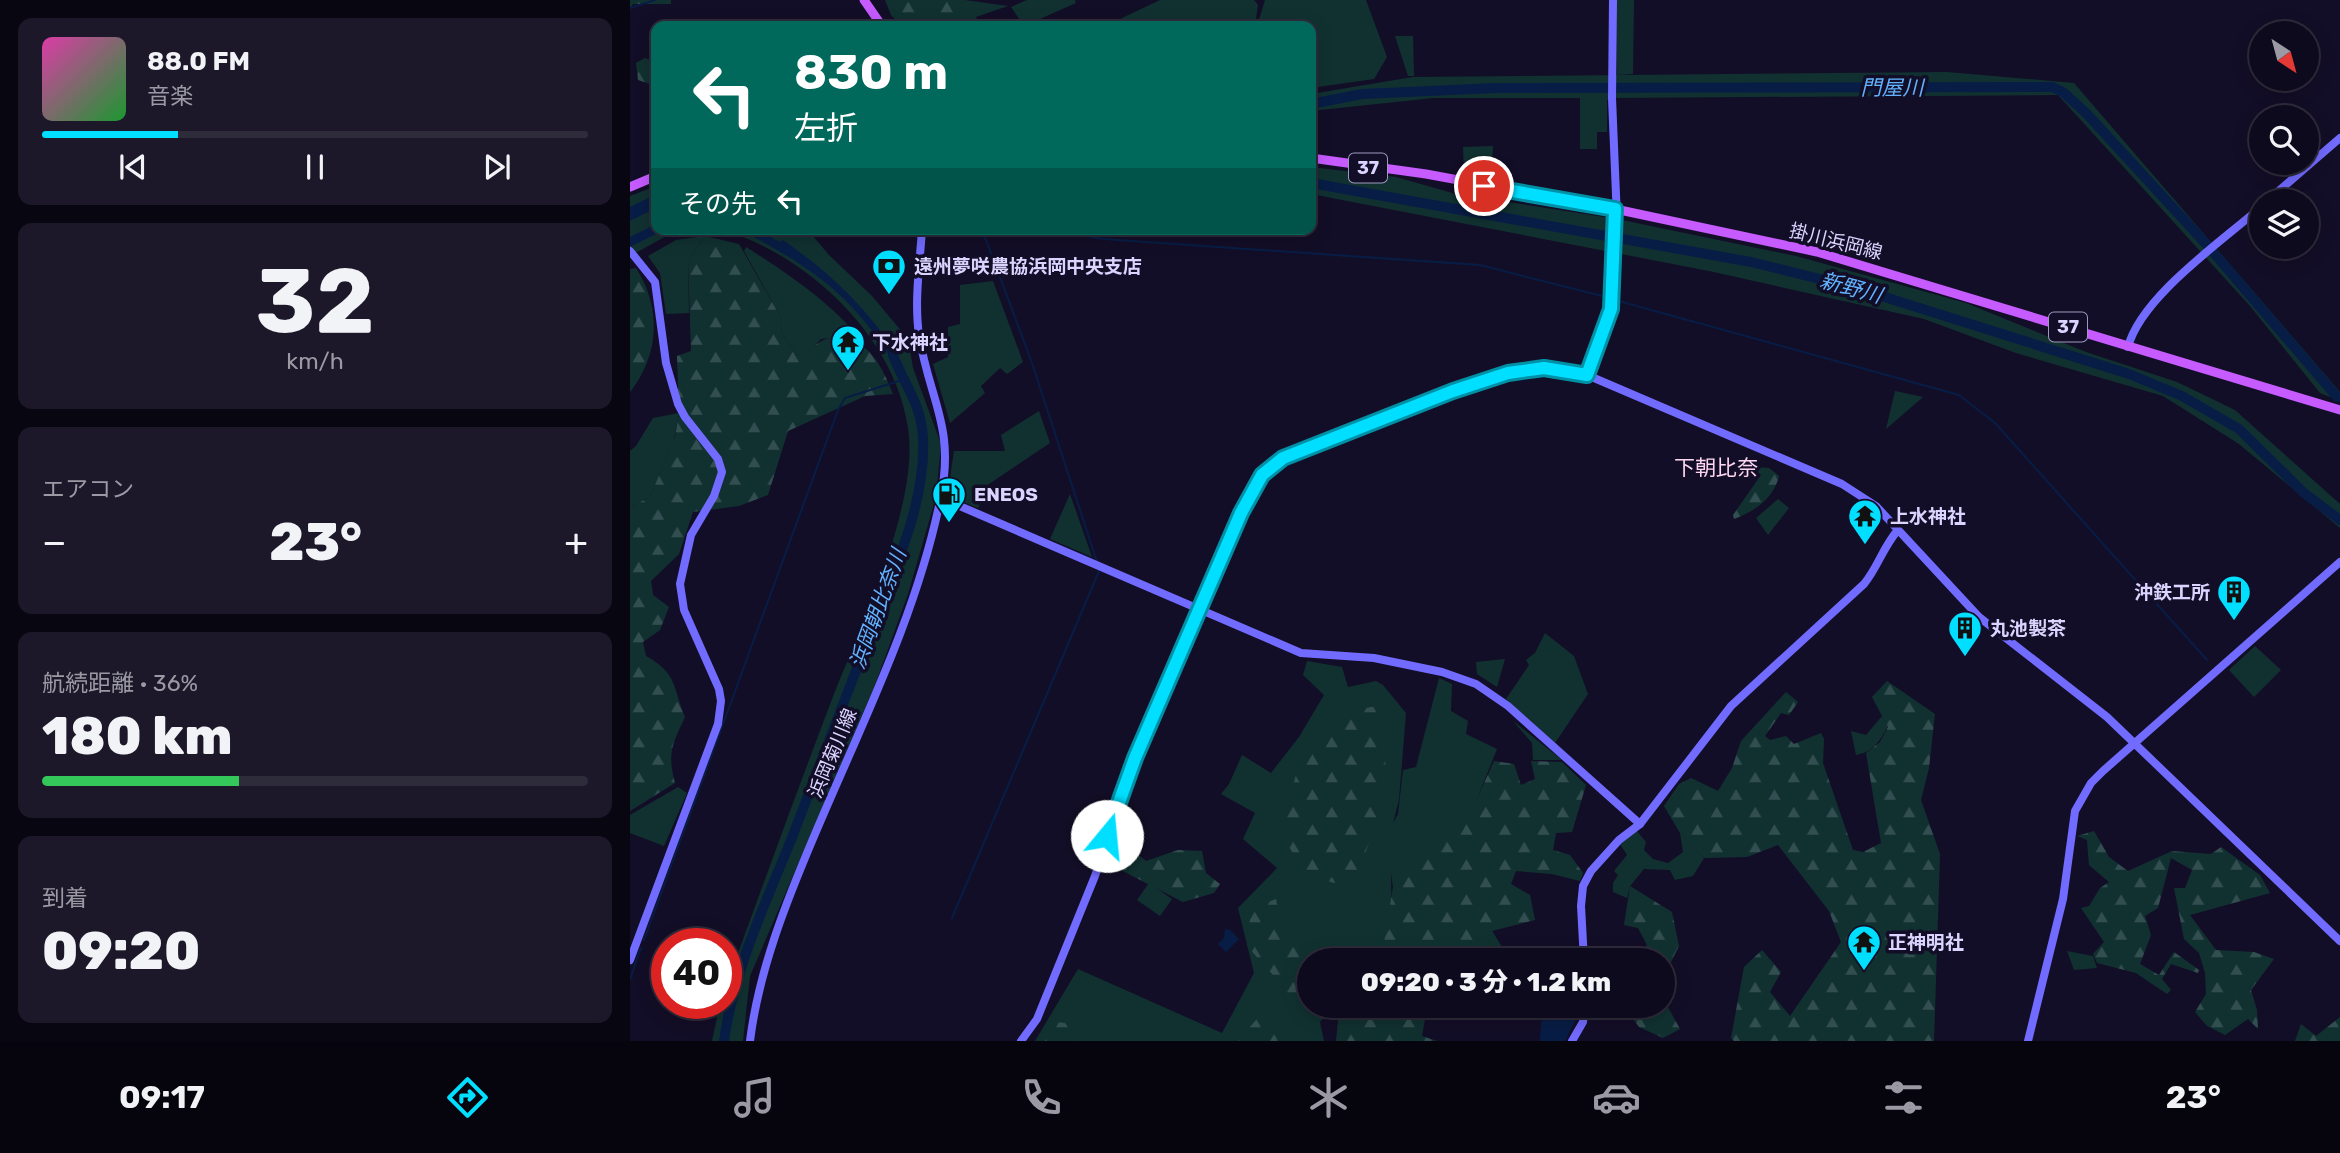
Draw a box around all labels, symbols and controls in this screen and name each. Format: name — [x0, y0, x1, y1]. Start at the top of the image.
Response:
north arrow — [2249, 21, 2319, 91]
map controls — [2249, 21, 2319, 259]
text: 830 m — [794, 43, 948, 101]
text: 88.0 FM — [147, 46, 250, 77]
icon: left — [679, 49, 770, 140]
water label: 門屋川 — [1861, 75, 1925, 100]
text: 音楽 — [147, 82, 193, 110]
button: search — [2249, 105, 2319, 175]
text: 左折 — [794, 109, 858, 147]
icon: previous — [114, 148, 152, 186]
icon: pause — [296, 148, 334, 186]
icon: next — [478, 148, 516, 186]
road number: 37 — [1349, 154, 1387, 182]
pin — [1454, 156, 1514, 216]
icon: arrive — [1465, 167, 1503, 205]
icon: left — [771, 182, 809, 220]
text: その先 — [679, 189, 757, 220]
button: layers — [2249, 189, 2319, 259]
street label: 掛川浜岡線 — [1787, 219, 1885, 264]
text: 32 — [255, 247, 375, 355]
bank icon: 遠州夢咲農協浜岡中央支店 — [870, 247, 908, 296]
place label: 遠州夢咲農協浜岡中央支店 — [914, 255, 1142, 278]
water label: 新野川 — [1817, 267, 1887, 308]
road number: 37 — [2049, 312, 2087, 342]
temple icon: 下水神社 — [829, 323, 867, 372]
place label: 下水神社 — [872, 331, 948, 354]
text: km/h — [286, 347, 344, 375]
district label: 下朝比奈 — [1674, 455, 1758, 480]
text: エアコン — [42, 475, 134, 503]
fuel station icon: ENEOS — [930, 475, 968, 524]
place label: ENEOS — [974, 483, 1038, 506]
temple icon: 上水神社 — [1846, 497, 1884, 546]
place label: 上水神社 — [1890, 505, 1966, 528]
text: 23° — [269, 511, 362, 573]
text: − — [42, 519, 67, 565]
text: + — [564, 519, 588, 565]
water label: 浜岡朝比奈川 — [844, 543, 912, 672]
building icon: 沖鉄工所 — [2215, 573, 2253, 622]
place label: 沖鉄工所 — [2134, 581, 2210, 604]
building icon: 丸池製茶 — [1946, 609, 1984, 658]
place label: 丸池製茶 — [1990, 617, 2066, 640]
text: 航続距離 · 36% — [42, 669, 198, 697]
text: 180 km — [42, 705, 232, 767]
street label: 浜岡菊川線 — [803, 705, 862, 801]
position arrow — [1070, 799, 1144, 873]
text: 到着 — [42, 884, 88, 912]
text: 09:20 — [42, 920, 200, 982]
temple icon: 正神明社 — [1845, 923, 1883, 972]
speed limit sign: 40 — [651, 928, 742, 1019]
place label: 正神明社 — [1888, 931, 1964, 954]
text: 09:20 · 3 分 · 1.2 km — [1361, 967, 1611, 998]
icon: directions — [443, 1073, 492, 1122]
icon: music — [730, 1073, 779, 1122]
icon: phone — [1017, 1073, 1066, 1122]
icon: climate — [1304, 1073, 1353, 1122]
icon: car — [1592, 1073, 1641, 1122]
icon: filters — [1879, 1073, 1928, 1122]
text: 09:17 — [119, 1078, 205, 1116]
text: 23° — [2166, 1078, 2221, 1116]

